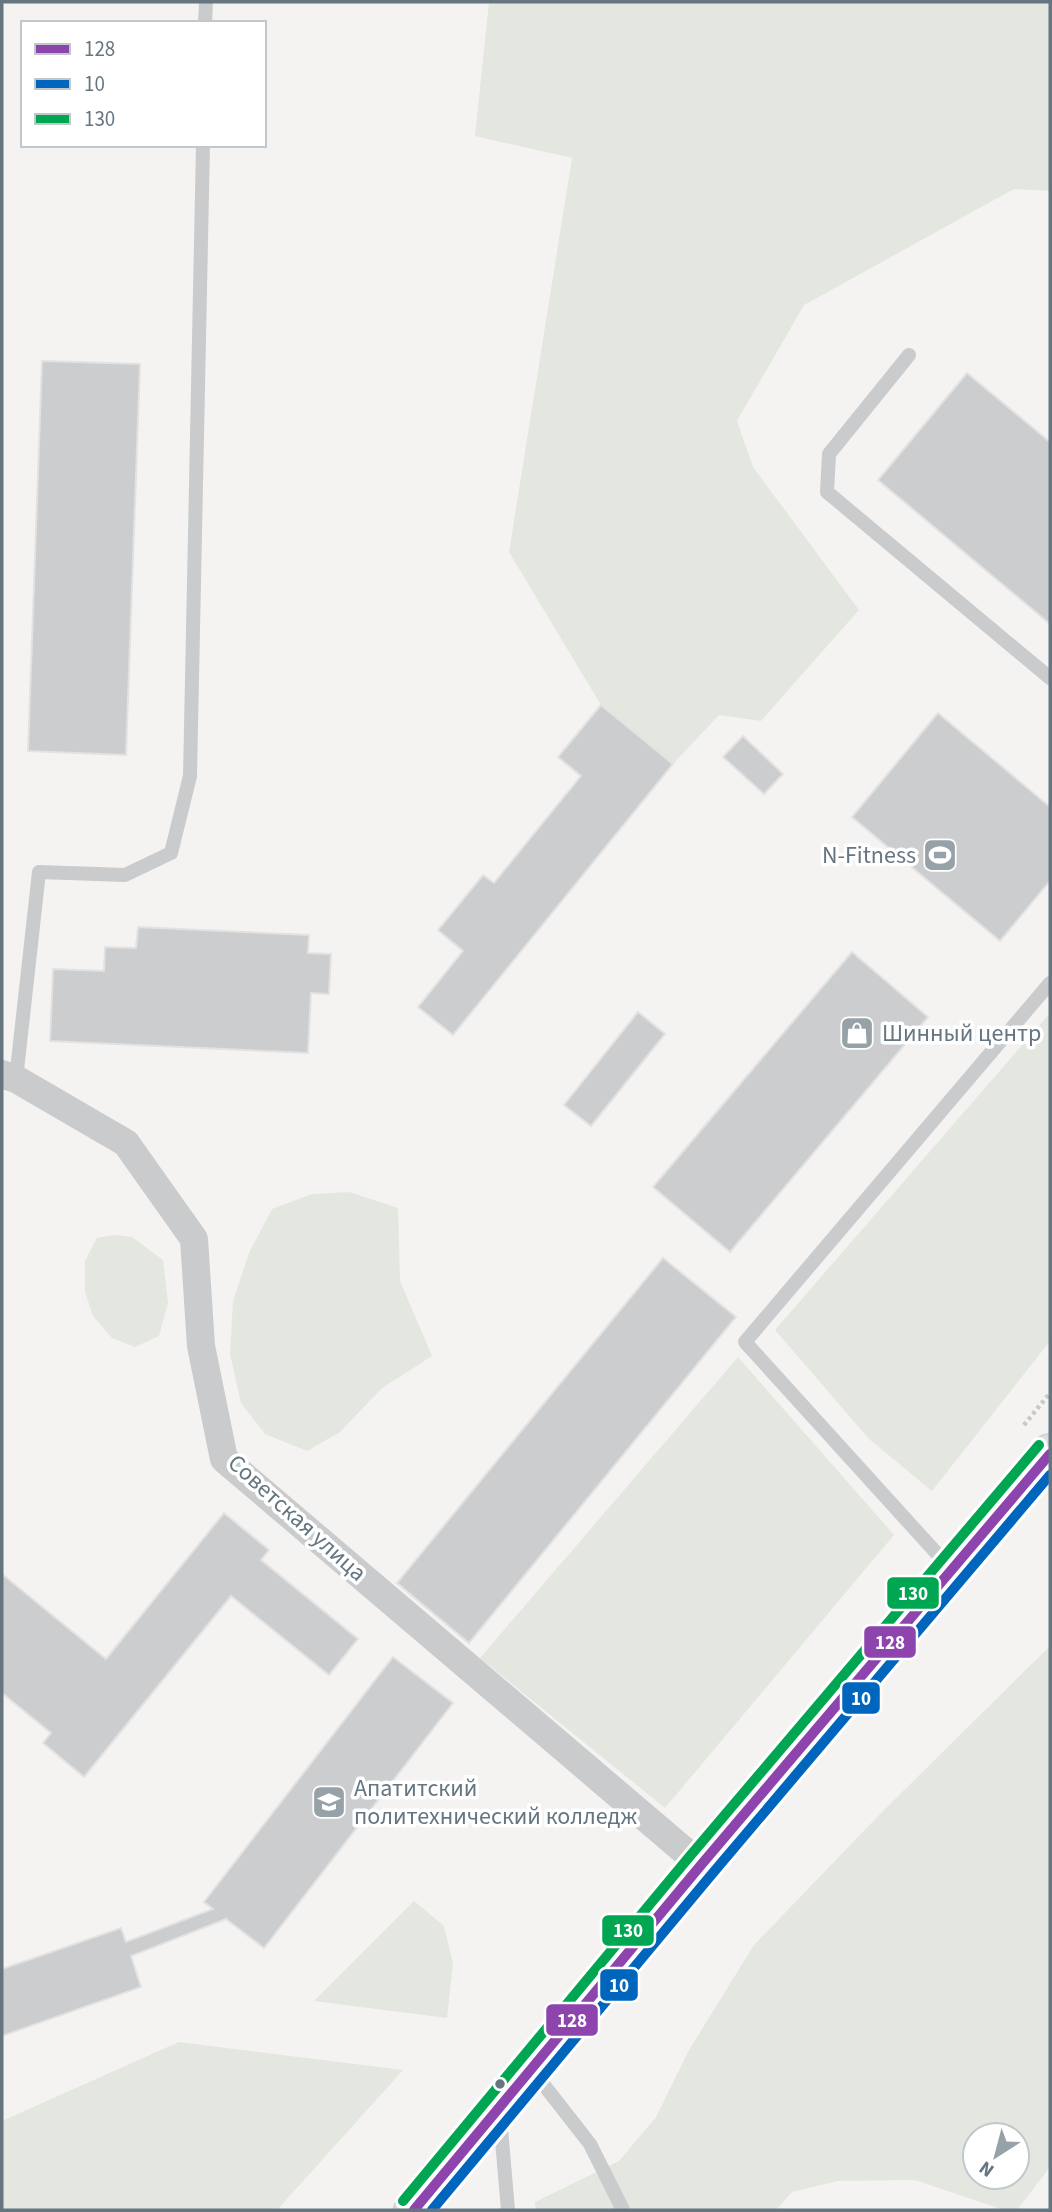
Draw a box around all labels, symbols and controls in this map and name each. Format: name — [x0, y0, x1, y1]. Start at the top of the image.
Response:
legend — [21, 21, 266, 147]
text: 128 — [84, 34, 115, 64]
text: 10 — [84, 69, 105, 99]
text: 130 — [84, 104, 115, 134]
sports icon: N-Fitness — [921, 836, 959, 874]
place label: N-Fitness — [822, 838, 916, 873]
shop icon: Шинный центр — [838, 1014, 876, 1052]
place label: Шинный центр — [882, 1016, 1041, 1051]
street label: Советская улица — [220, 1446, 374, 1590]
line badge: 130 — [886, 1576, 940, 1610]
text: 130 — [898, 1581, 928, 1608]
line badge: 128 — [863, 1625, 917, 1659]
text: 128 — [875, 1630, 905, 1657]
line badge: 10 — [841, 1681, 881, 1715]
text: 10 — [851, 1686, 871, 1713]
place label: Апатитский политехнический колледж — [354, 1771, 638, 1834]
school or university icon: Апатитский политехнический колледж — [310, 1783, 348, 1821]
line badge: 130 — [601, 1914, 655, 1947]
text: 130 — [613, 1918, 643, 1945]
line badge: 10 — [599, 1968, 639, 2002]
text: 10 — [609, 1973, 629, 2000]
line badge: 128 — [545, 2003, 599, 2037]
text: 128 — [557, 2008, 587, 2035]
unlabelled marker — [493, 2077, 507, 2091]
north arrow — [961, 2121, 1031, 2191]
text: N — [974, 2154, 1000, 2183]

